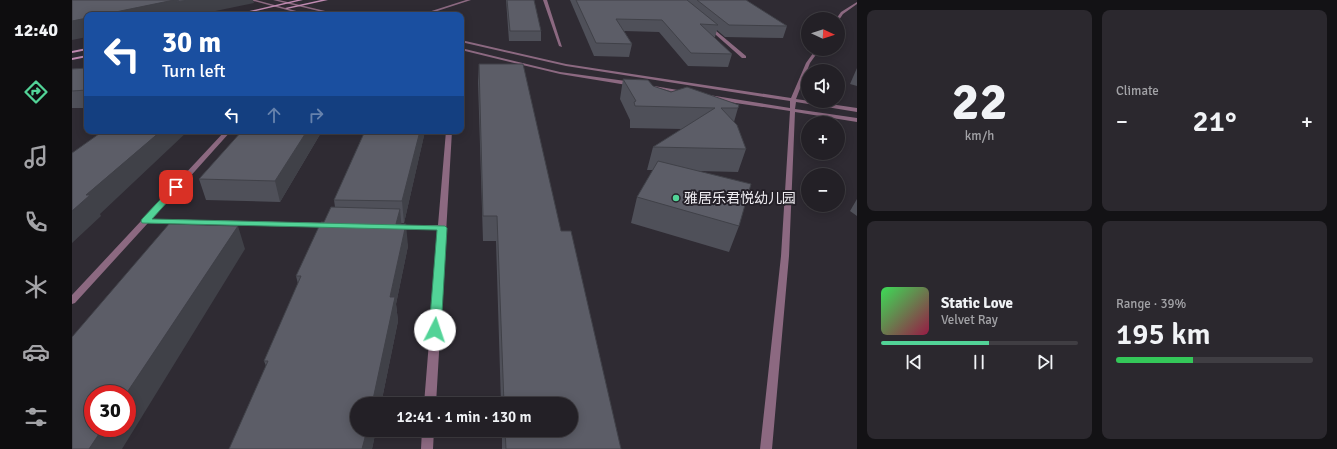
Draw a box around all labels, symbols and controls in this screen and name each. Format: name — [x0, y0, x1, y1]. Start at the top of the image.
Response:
north arrow — [801, 12, 845, 56]
map controls — [801, 12, 845, 212]
text: 12:40 — [14, 19, 58, 41]
text: 30 m — [162, 26, 221, 60]
icon: left — [96, 28, 148, 80]
text: Turn left — [162, 60, 225, 82]
button: sound — [801, 64, 845, 108]
text: 22 — [951, 70, 1008, 134]
icon: directions — [22, 78, 50, 106]
text: Climate — [1116, 83, 1159, 99]
text: 21° — [1193, 103, 1236, 140]
icon: left — [221, 104, 243, 126]
icon: ahead — [263, 104, 285, 126]
icon: right — [305, 104, 327, 126]
text: − — [1116, 108, 1128, 135]
text: + — [1301, 108, 1313, 135]
button: + — [801, 116, 845, 160]
text: km/h — [965, 128, 994, 144]
icon: music — [22, 143, 50, 171]
button: − — [801, 168, 845, 212]
pin — [159, 170, 193, 204]
icon: arrive — [165, 176, 187, 198]
place label: 雅居乐君悦幼儿园 — [684, 190, 796, 207]
marker: 雅居乐君悦幼儿园 — [671, 193, 681, 203]
icon: phone — [22, 208, 50, 236]
icon: climate — [22, 273, 50, 301]
text: Static Love — [941, 294, 1013, 312]
text: Range · 39% — [1116, 296, 1186, 312]
position arrow — [414, 309, 456, 351]
text: Velvet Ray — [941, 312, 998, 328]
text: 195 km — [1116, 316, 1211, 353]
icon: car — [22, 338, 50, 366]
icon: previous — [903, 351, 925, 373]
icon: pause — [968, 351, 990, 373]
icon: next — [1034, 351, 1056, 373]
speed limit sign: 30 — [84, 385, 136, 437]
icon: filters — [22, 403, 50, 431]
text: 12:41 · 1 min · 130 m — [397, 408, 531, 426]

